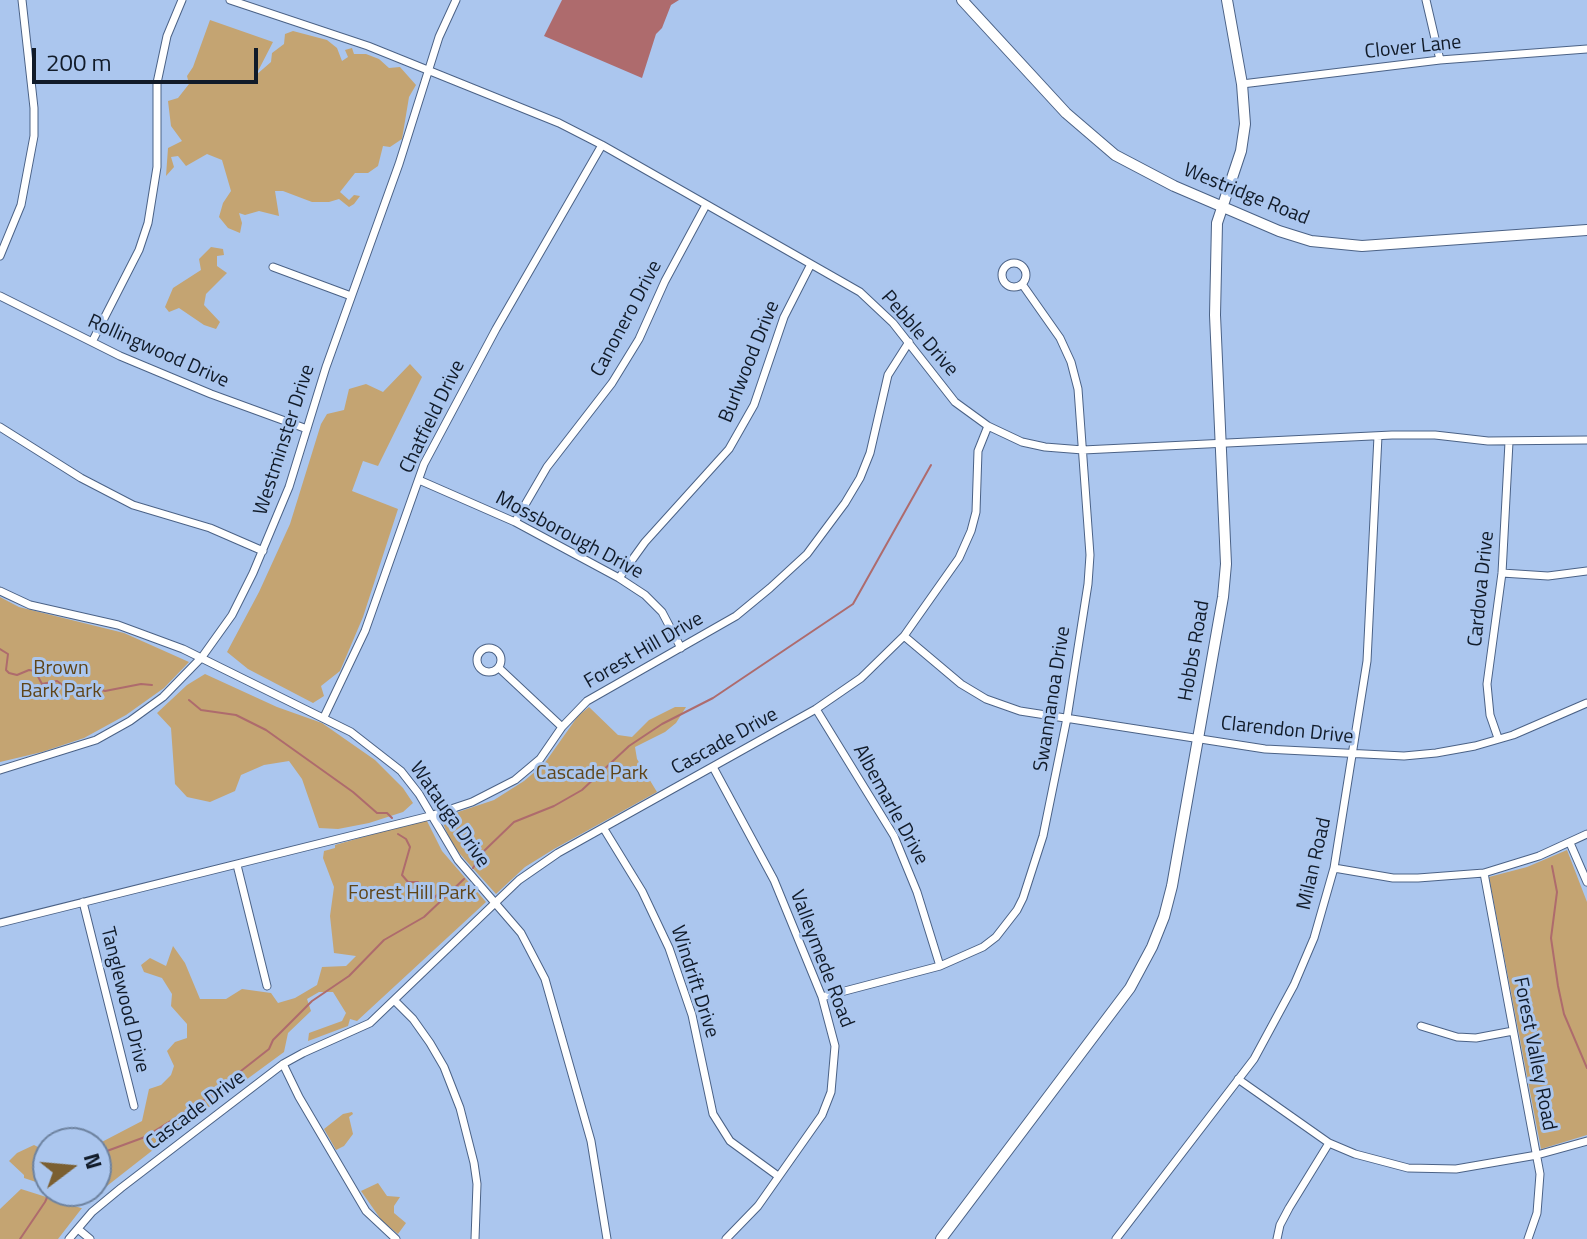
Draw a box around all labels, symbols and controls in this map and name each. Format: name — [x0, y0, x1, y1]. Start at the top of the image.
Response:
street label: Clover Lane — [1363, 31, 1463, 65]
scale bar — [36, 32, 262, 82]
text: 200 m — [46, 44, 112, 80]
street label: Westridge Road — [1180, 159, 1312, 231]
street label: Canonero Drive — [586, 257, 668, 381]
street label: Pebble Drive — [875, 286, 963, 382]
street label: Burlwood Drive — [715, 297, 785, 427]
street label: Rollingwood Drive — [84, 310, 232, 394]
street label: Chatfield Drive — [395, 356, 471, 478]
street label: Westminster Drive — [249, 362, 321, 518]
street label: Mossborough Drive — [491, 487, 647, 585]
street label: Cardova Drive — [1464, 530, 1500, 648]
street label: Hobbs Road — [1174, 599, 1216, 703]
street label: Forest Hill Drive — [580, 607, 708, 695]
street label: Swannanoa Drive — [1030, 625, 1076, 773]
park label: Brown Bark Park — [20, 657, 102, 704]
street label: Cascade Drive — [668, 703, 782, 781]
street label: Clarendon Drive — [1220, 712, 1354, 750]
street label: Albemarle Drive — [847, 741, 933, 869]
street label: Watauga Drive — [404, 758, 494, 872]
park label: Cascade Park — [536, 762, 648, 786]
street label: Milan Road — [1293, 815, 1337, 913]
park label: Forest Hill Park — [348, 882, 476, 906]
street label: Valleymede Road — [784, 887, 858, 1031]
street label: Windrift Drive — [665, 923, 723, 1041]
street label: Tanglewood Drive — [94, 925, 154, 1075]
street label: Forest Valley Road — [1507, 975, 1561, 1133]
street label: Cascade Drive — [142, 1066, 250, 1156]
north arrow — [32, 1127, 112, 1207]
text: N — [75, 1149, 112, 1173]

